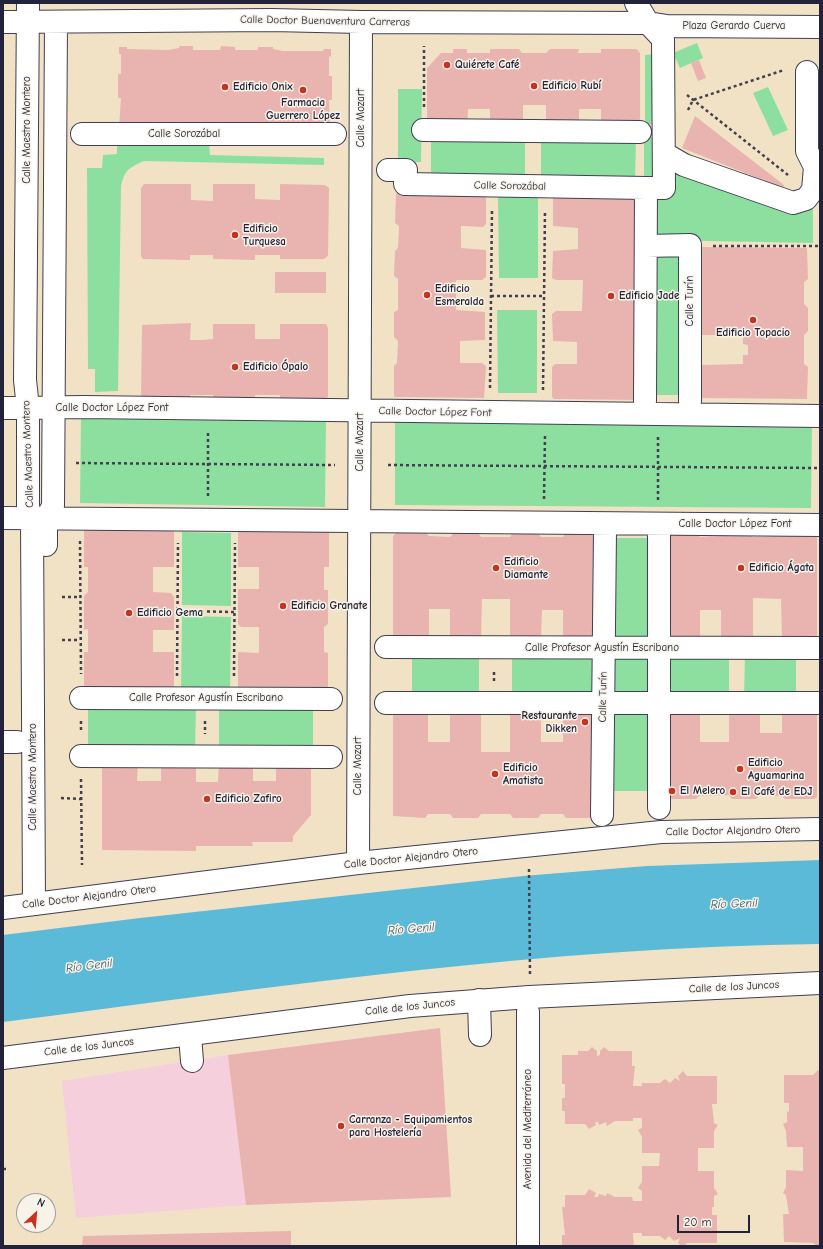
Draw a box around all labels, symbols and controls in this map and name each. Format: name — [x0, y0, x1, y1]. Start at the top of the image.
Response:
street label: Calle Doctor Buenaventura Carreras — [240, 13, 410, 29]
street label: Plaza Gerardo Cuerva — [682, 19, 786, 33]
place label: Quiérete Café — [455, 58, 519, 72]
marker: Quiérete Café — [442, 60, 452, 70]
street label: Calle Maestro Montero — [20, 76, 34, 184]
place label: Edificio Rubí — [542, 79, 601, 93]
place label: Edificio Onix — [233, 80, 293, 94]
marker: Edificio Rubí — [529, 81, 539, 91]
marker: Edificio Onix — [220, 82, 230, 92]
marker: Farmacia Guerrero López — [298, 85, 308, 95]
street label: Calle Mozart — [354, 89, 368, 147]
place label: Farmacia Guerrero López — [266, 96, 340, 122]
street label: Calle Sorozábal — [148, 127, 220, 141]
street label: Calle Sorozábal — [474, 179, 546, 193]
place label: Edificio Turquesa — [243, 222, 286, 248]
marker: Edificio Turquesa — [230, 230, 240, 240]
street label: Calle Turín — [683, 276, 697, 326]
place label: Edificio Esmeralda — [435, 282, 484, 308]
place label: Edificio Jade — [619, 289, 679, 303]
marker: Edificio Esmeralda — [422, 290, 432, 300]
marker: Edificio Jade — [606, 291, 616, 301]
marker: Edificio Topacio — [748, 315, 758, 325]
place label: Edificio Topacio — [716, 326, 790, 340]
place label: Edificio Ópalo — [243, 360, 308, 374]
marker: Edificio Ópalo — [230, 362, 240, 372]
street label: Calle Maestro Montero — [20, 400, 36, 508]
street label: Calle Doctor López Font — [56, 401, 168, 415]
street label: Calle Doctor López Font — [378, 404, 492, 420]
street label: Calle Mozart — [353, 413, 367, 471]
street label: Calle Doctor López Font — [679, 517, 791, 531]
place label: Edificio Diamante — [504, 555, 548, 581]
place label: Edificio Ágata — [749, 561, 814, 575]
marker: Edificio Diamante — [491, 563, 501, 573]
marker: Edificio Ágata — [736, 563, 746, 573]
place label: Edificio Granate — [291, 599, 367, 613]
marker: Edificio Granate — [278, 601, 288, 611]
place label: Edificio Gema — [137, 606, 203, 620]
marker: Edificio Gema — [124, 608, 134, 618]
street label: Calle Profesor Agustín Escribano — [525, 641, 679, 655]
street label: Calle Turín — [596, 672, 610, 722]
street label: Calle Profesor Agustín Escribano — [129, 691, 283, 705]
place label: Restaurante Dikken — [521, 709, 577, 735]
marker: Restaurante Dikken — [580, 717, 590, 727]
street label: Calle Maestro Montero — [26, 723, 40, 831]
street label: Calle Mozart — [351, 737, 365, 795]
place label: Edificio Aguamarina — [748, 756, 804, 782]
place label: Edificio Amatista — [503, 761, 543, 787]
marker: Edificio Aguamarina — [735, 764, 745, 774]
marker: Edificio Amatista — [490, 769, 500, 779]
place label: El Melero — [680, 784, 725, 798]
place label: El Café de EDJ — [741, 785, 812, 799]
marker: El Melero — [667, 786, 677, 796]
marker: El Café de EDJ — [728, 787, 738, 797]
place label: Edificio Zafiro — [215, 792, 282, 806]
marker: Edificio Zafiro — [202, 794, 212, 804]
street label: Calle Doctor Alejandro Otero — [666, 823, 800, 839]
street label: Calle Doctor Alejandro Otero — [343, 844, 479, 872]
street label: Calle Doctor Alejandro Otero — [21, 882, 157, 912]
water label: Río Genil — [710, 896, 758, 912]
water label: Río Genil — [387, 920, 435, 938]
water label: Río Genil — [65, 956, 113, 976]
street label: Calle de los Juncos — [689, 978, 779, 996]
street label: Calle de los Juncos — [364, 996, 456, 1018]
street label: Calle de los Juncos — [43, 1035, 135, 1059]
street label: Avenida del Mediterráneo — [521, 1069, 535, 1189]
place label: Carranza - Equipamientos para Hostelería — [349, 1113, 472, 1139]
marker: Carranza - Equipamientos para Hostelería — [336, 1121, 346, 1131]
north arrow — [16, 1193, 56, 1233]
text: N — [35, 1195, 47, 1210]
scale bar — [679, 1207, 752, 1233]
text: 20 m — [684, 1215, 712, 1229]

